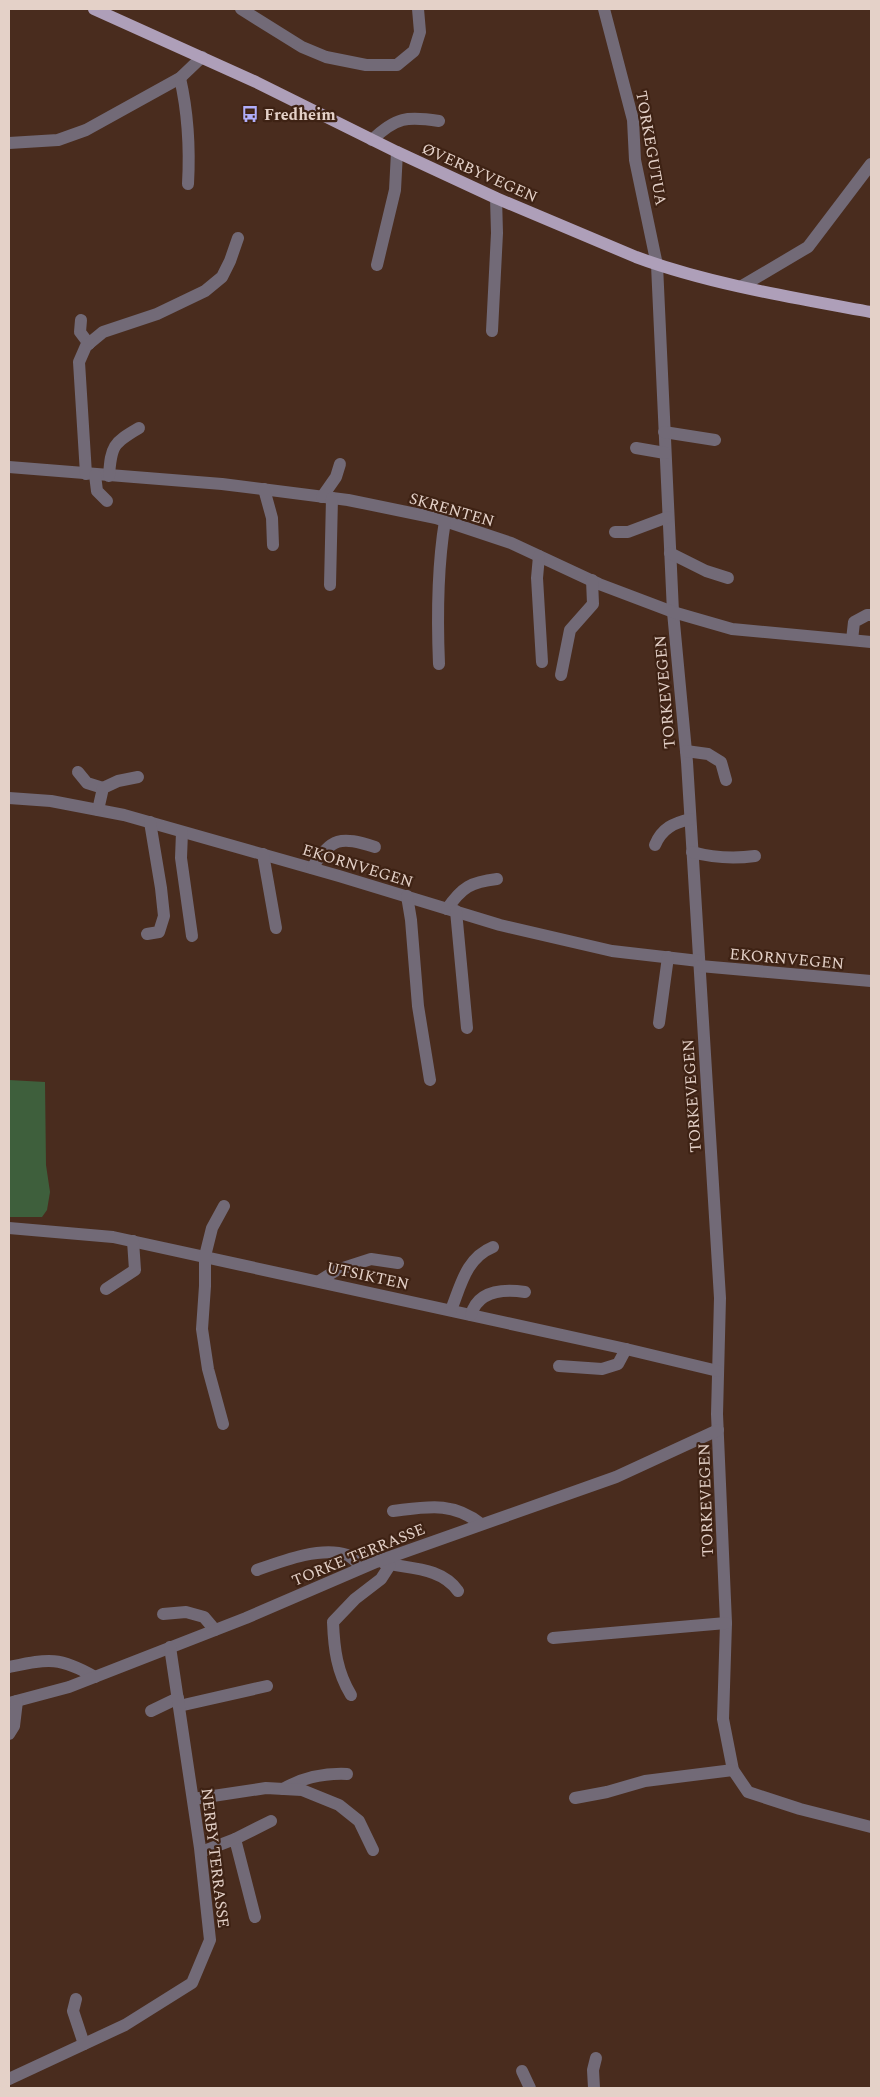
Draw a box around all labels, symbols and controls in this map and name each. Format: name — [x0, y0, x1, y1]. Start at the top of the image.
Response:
street label: TORKEGUTUA — [629, 89, 673, 208]
place label: Fredheim — [264, 103, 336, 127]
bus stop icon: Fredheim — [240, 104, 260, 124]
street label: ØVERBYVEGEN — [418, 137, 541, 209]
street label: SKRENTEN — [406, 486, 497, 534]
street label: TORKEVEGEN — [648, 634, 682, 750]
street label: EKORNVEGEN — [299, 838, 416, 894]
street label: EKORNVEGEN — [728, 942, 845, 976]
street label: TORKEVEGEN — [676, 1038, 708, 1154]
street label: UTSIKTEN — [324, 1256, 411, 1296]
street label: TORKEVEGEN — [692, 1443, 720, 1557]
street label: TORKE TERRASSE — [288, 1517, 429, 1593]
street label: NERBY TERRASSE — [195, 1787, 236, 1930]

